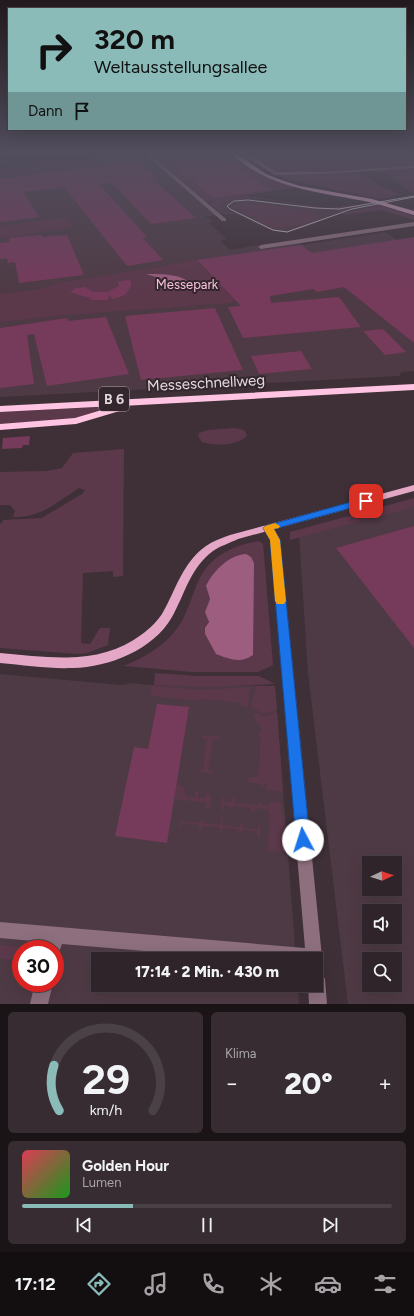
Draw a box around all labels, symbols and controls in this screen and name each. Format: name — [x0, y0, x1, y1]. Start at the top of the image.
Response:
text: 320 m — [94, 22, 175, 56]
icon: right — [28, 24, 80, 76]
text: Weltausstellungsallee — [94, 56, 267, 78]
icon: arrive — [71, 100, 93, 122]
text: Dann — [28, 102, 63, 120]
park label: Messepark — [156, 277, 219, 292]
street label: Messeschnellweg — [146, 371, 266, 395]
road number: B 6 — [99, 387, 129, 411]
pin — [349, 484, 383, 518]
icon: arrive — [355, 490, 377, 512]
position arrow — [282, 819, 324, 861]
north arrow — [362, 856, 402, 896]
map controls — [362, 856, 402, 992]
button: sound — [362, 904, 402, 944]
speed limit sign: 30 — [12, 940, 64, 992]
button: search — [362, 952, 402, 992]
text: 17:14 · 2 Min. · 430 m — [135, 963, 279, 981]
text: Klima — [225, 1046, 257, 1061]
text: 29 — [81, 1053, 130, 1103]
text: 20° — [284, 1065, 333, 1102]
text: − — [225, 1070, 239, 1097]
text: + — [378, 1070, 392, 1097]
text: km/h — [89, 1100, 122, 1118]
text: Golden Hour — [82, 1157, 169, 1175]
text: Lumen — [82, 1175, 121, 1190]
icon: previous — [73, 1214, 95, 1236]
icon: pause — [196, 1214, 218, 1236]
icon: next — [319, 1214, 341, 1236]
icon: directions — [85, 1270, 113, 1298]
icon: music — [142, 1270, 170, 1298]
icon: phone — [199, 1270, 227, 1298]
icon: climate — [257, 1270, 285, 1298]
icon: car — [314, 1270, 342, 1298]
icon: filters — [371, 1270, 399, 1298]
text: 17:12 — [15, 1273, 56, 1295]

